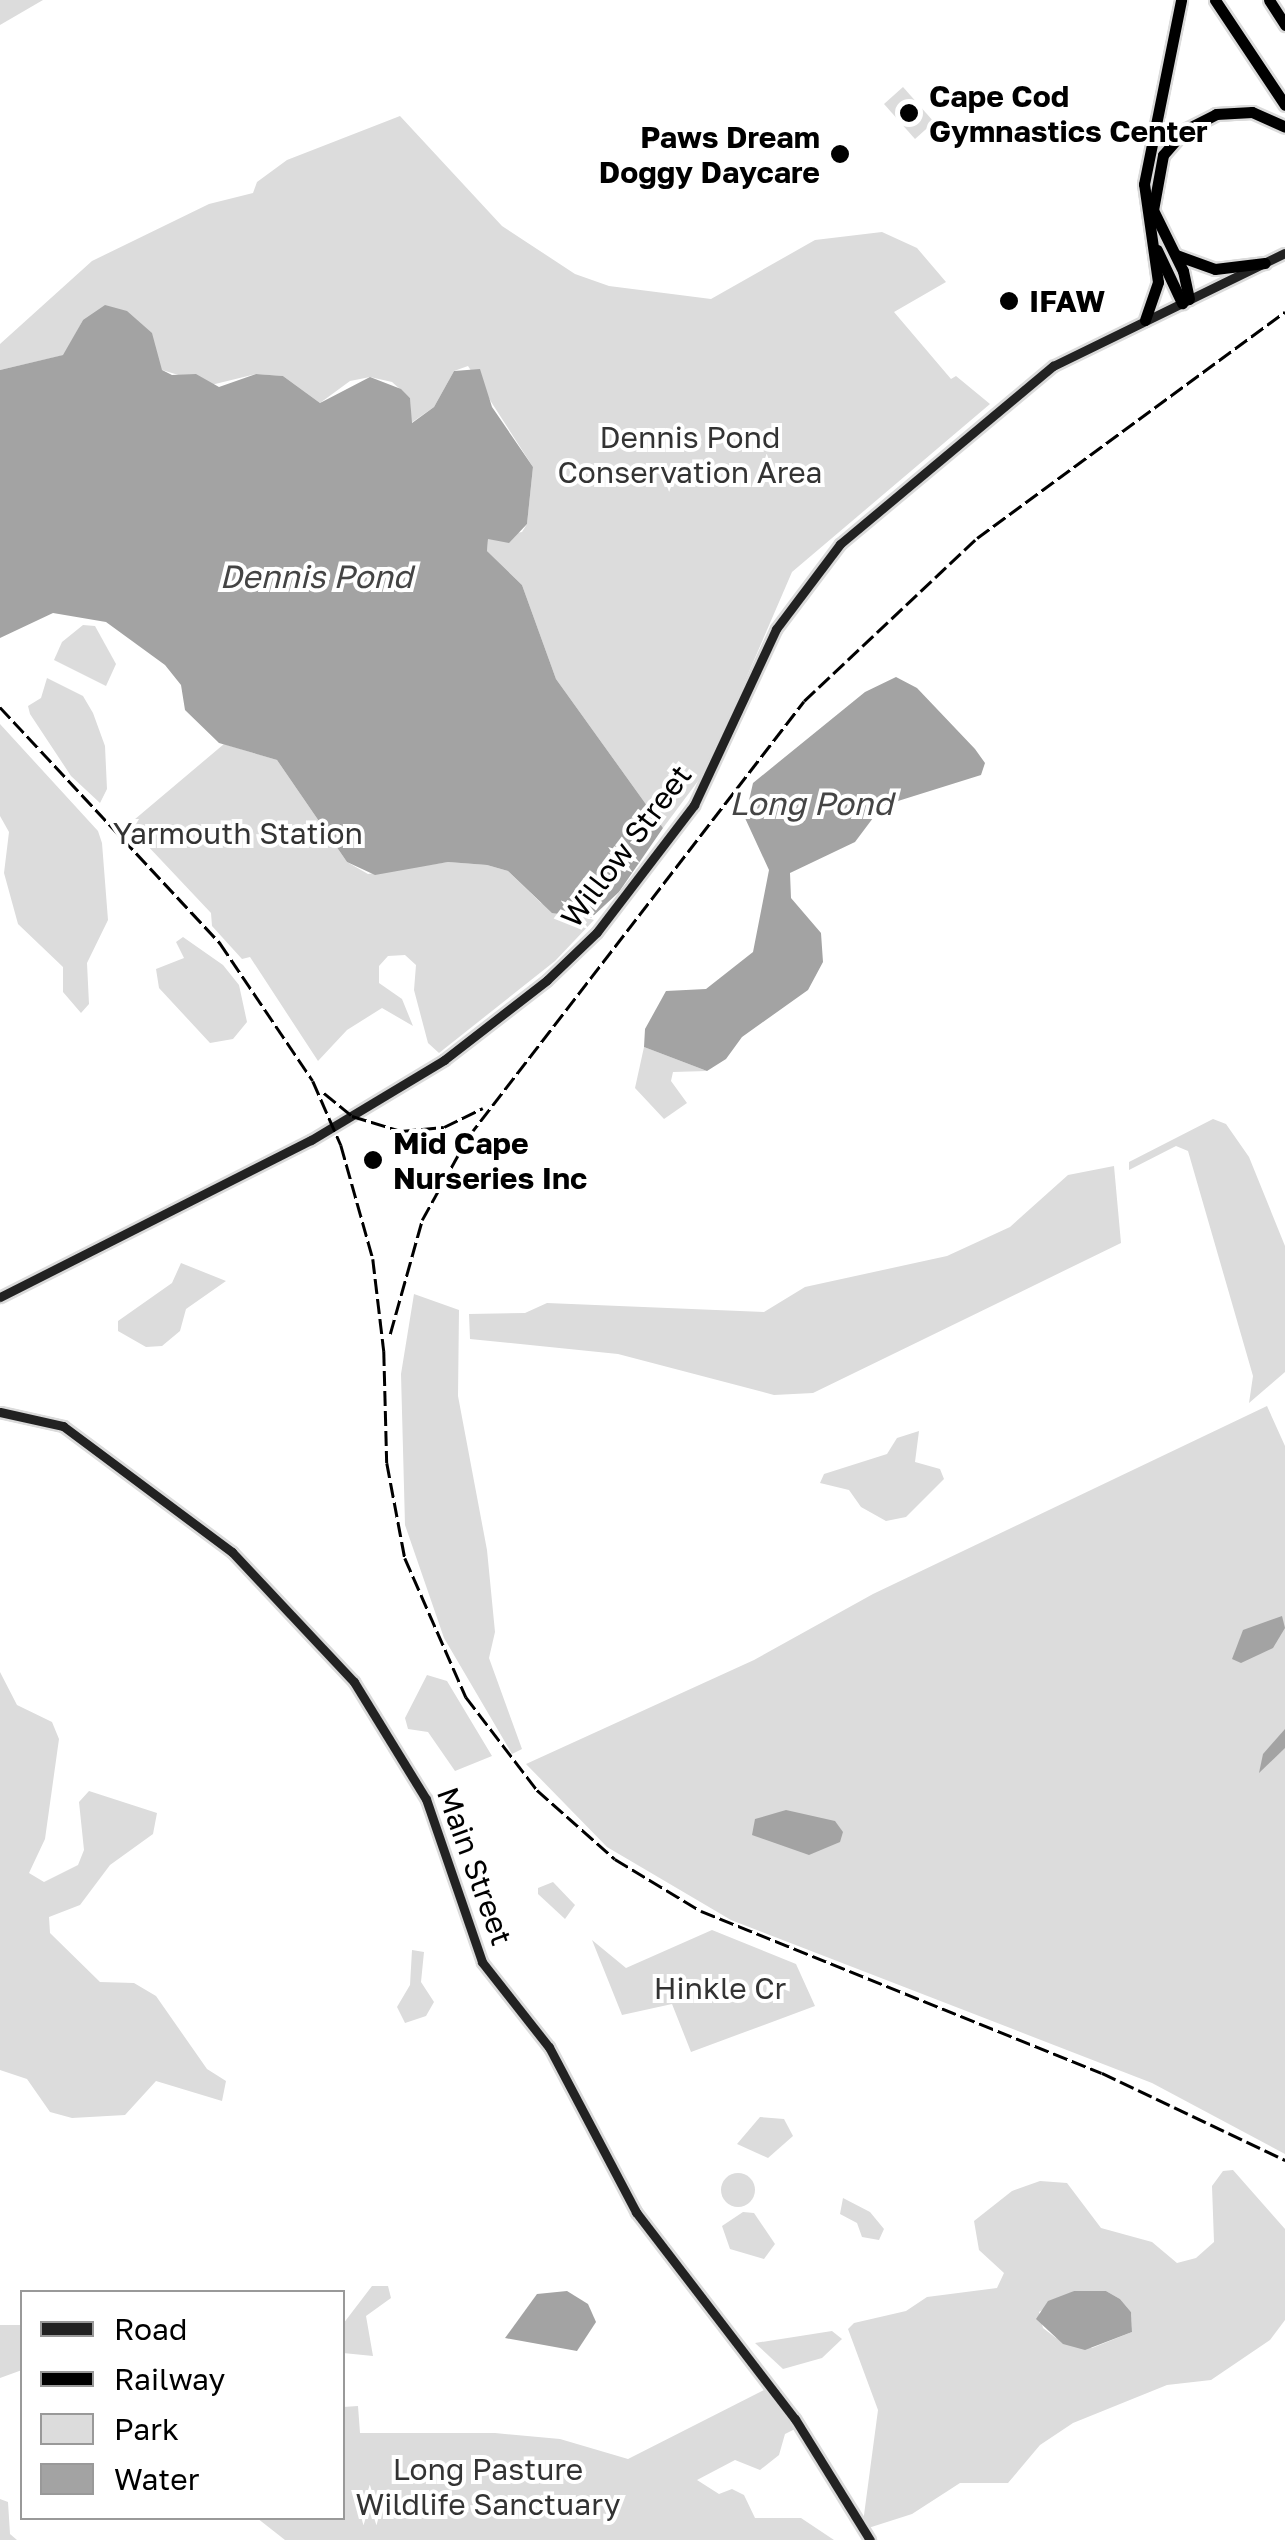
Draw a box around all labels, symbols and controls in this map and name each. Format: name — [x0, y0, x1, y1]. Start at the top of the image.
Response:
place label: Cape Cod Gymnastics Center — [929, 78, 1208, 148]
marker: Cape Cod Gymnastics Center — [898, 102, 920, 124]
place label: Paws Dream Doggy Daycare — [599, 119, 820, 190]
marker: Paws Dream Doggy Daycare — [829, 143, 851, 165]
place label: IFAW — [1029, 283, 1105, 319]
marker: IFAW — [998, 290, 1020, 312]
park label: Dennis Pond Conservation Area — [557, 419, 823, 490]
water label: Dennis Pond — [219, 557, 413, 595]
street label: Willow Street — [553, 758, 699, 934]
water label: Long Pond — [729, 784, 893, 822]
park label: Yarmouth Station — [113, 815, 363, 851]
place label: Mid Cape Nurseries Inc — [393, 1125, 587, 1196]
marker: Mid Cape Nurseries Inc — [362, 1149, 384, 1171]
street label: Main Street — [430, 1782, 520, 1950]
park label: Hinkle Cr — [654, 1970, 786, 2006]
legend — [20, 2290, 345, 2520]
text: Road — [114, 2311, 188, 2347]
text: Railway — [114, 2361, 225, 2397]
text: Park — [114, 2411, 179, 2447]
park label: Long Pasture Wildlife Sanctuary — [355, 2451, 621, 2522]
text: Water — [114, 2461, 199, 2497]

